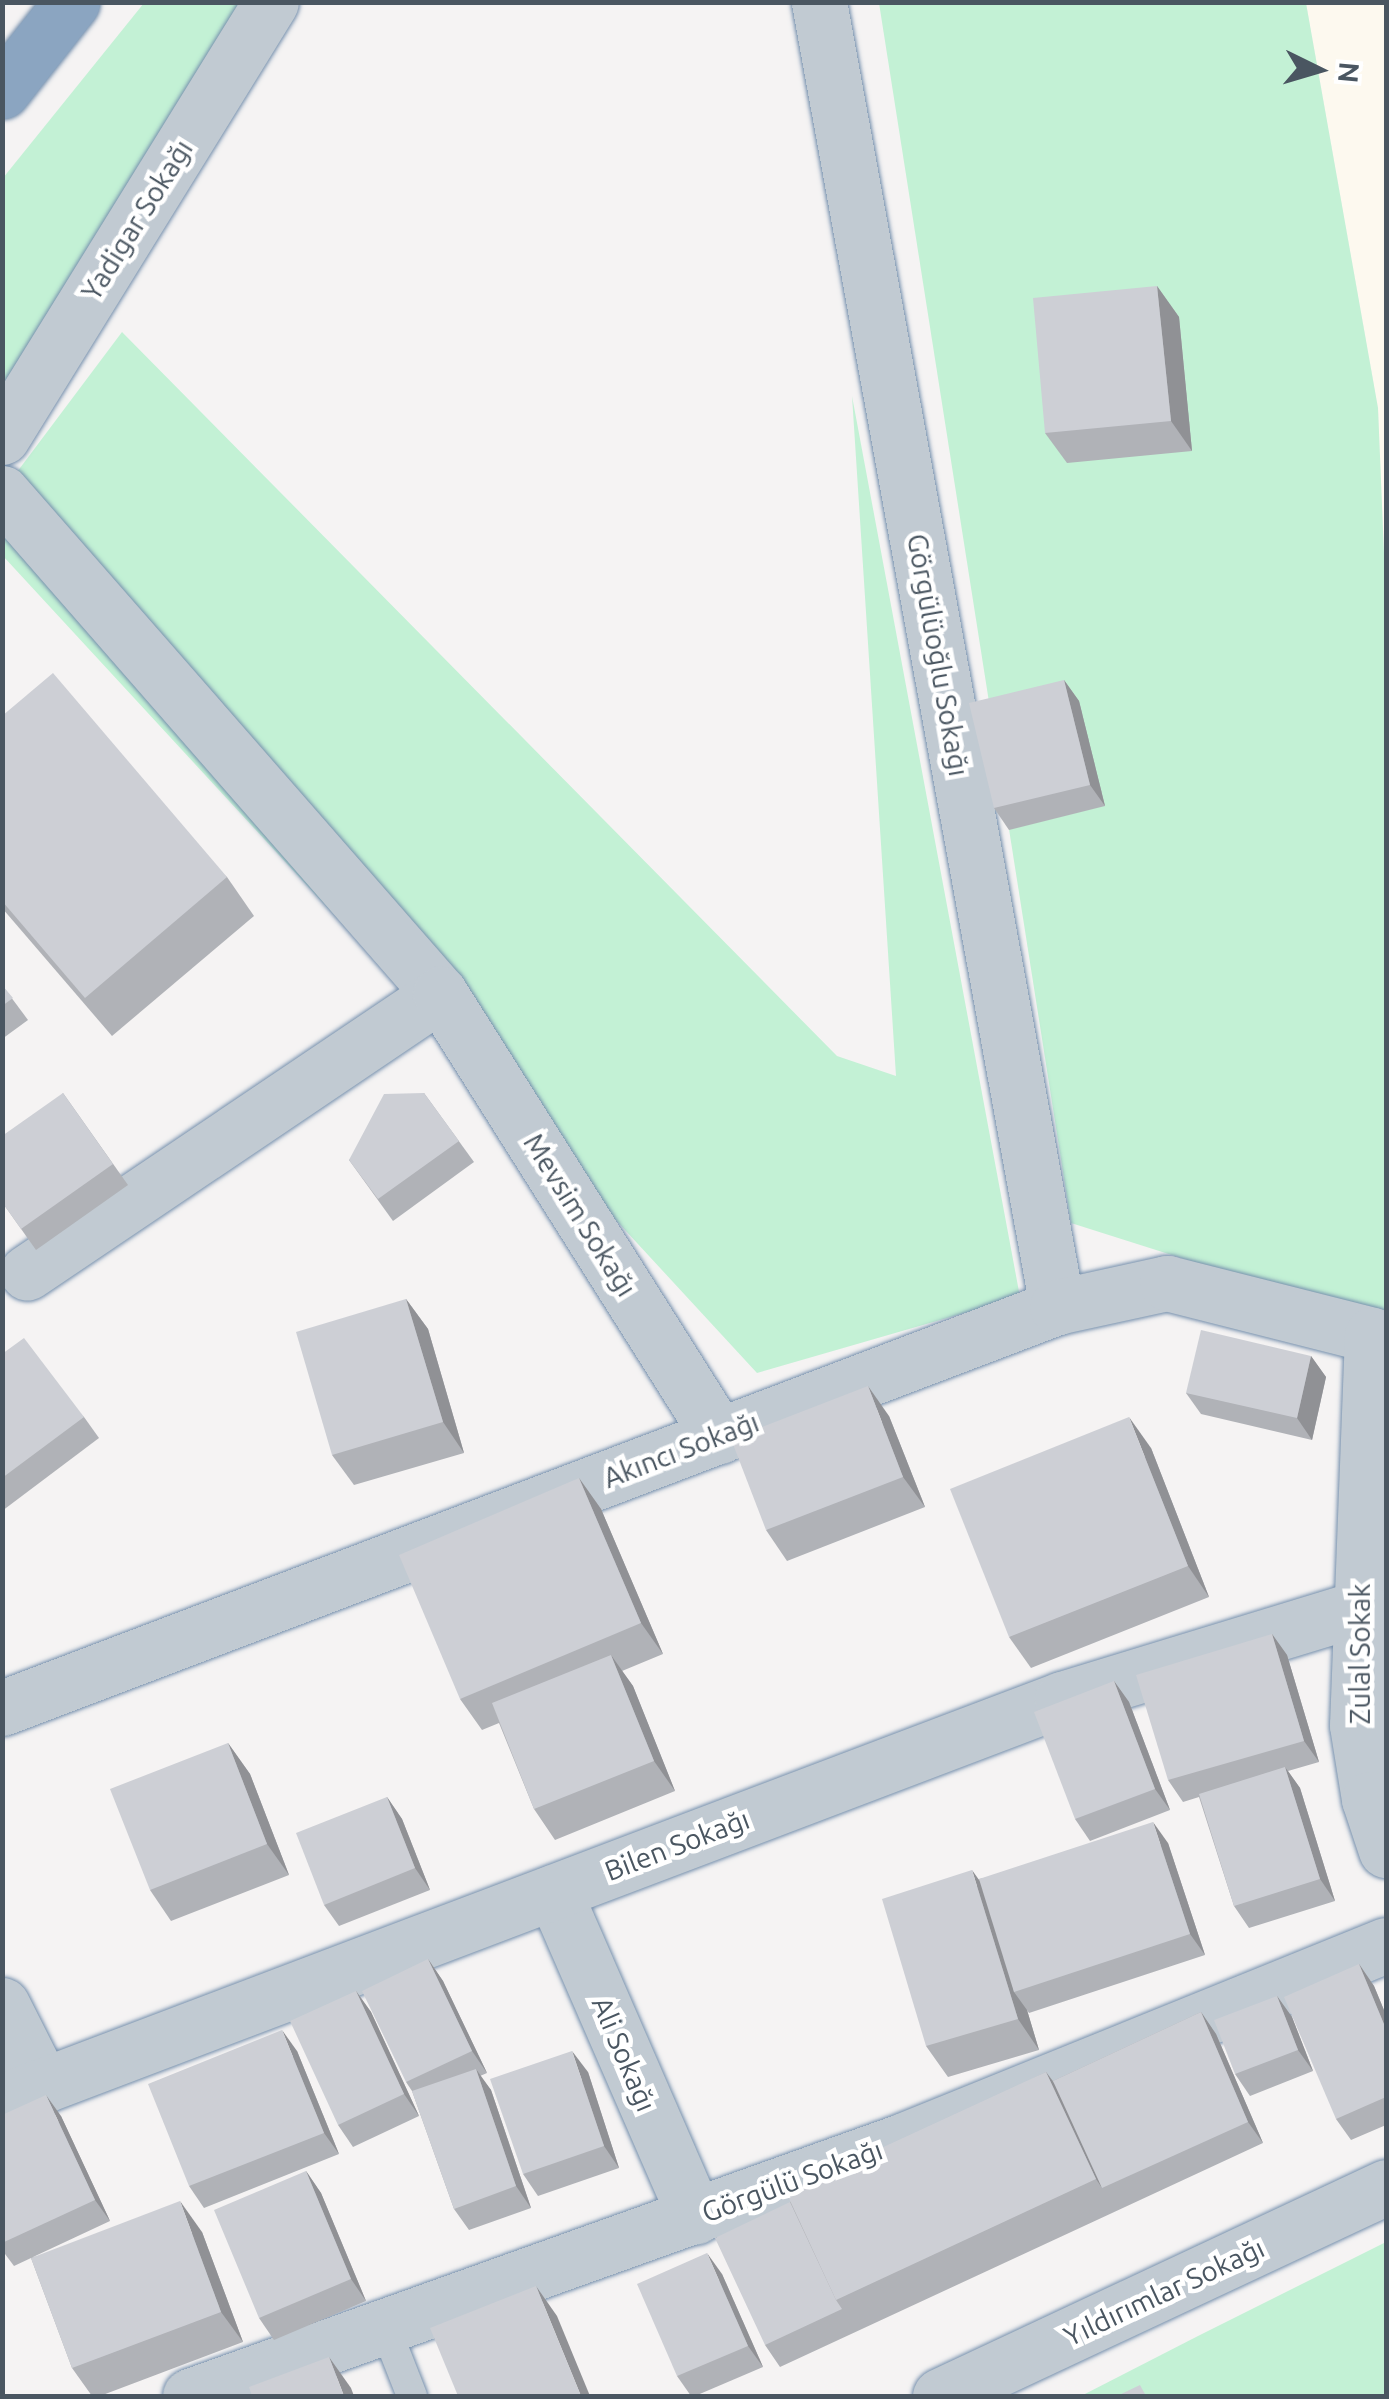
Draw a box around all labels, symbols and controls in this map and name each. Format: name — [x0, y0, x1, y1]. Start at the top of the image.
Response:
north arrow — [1269, 20, 1369, 120]
text: N — [1333, 61, 1366, 84]
street label: Yadigar Sokağı — [74, 134, 200, 306]
street label: Görgülüoğlu Sokağı — [900, 531, 976, 779]
street label: Mevsim Sokağı — [517, 1127, 643, 1303]
street label: Akıncı Sokağı — [599, 1405, 763, 1495]
street label: Zulal Sokak — [1343, 1584, 1377, 1724]
street label: Bilen Sokağı — [600, 1802, 754, 1888]
street label: Ali Sokağı — [585, 1992, 663, 2116]
street label: Görgülü Sokağı — [697, 2133, 887, 2229]
street label: Yıldırımlar Sokağı — [1058, 2231, 1270, 2353]

